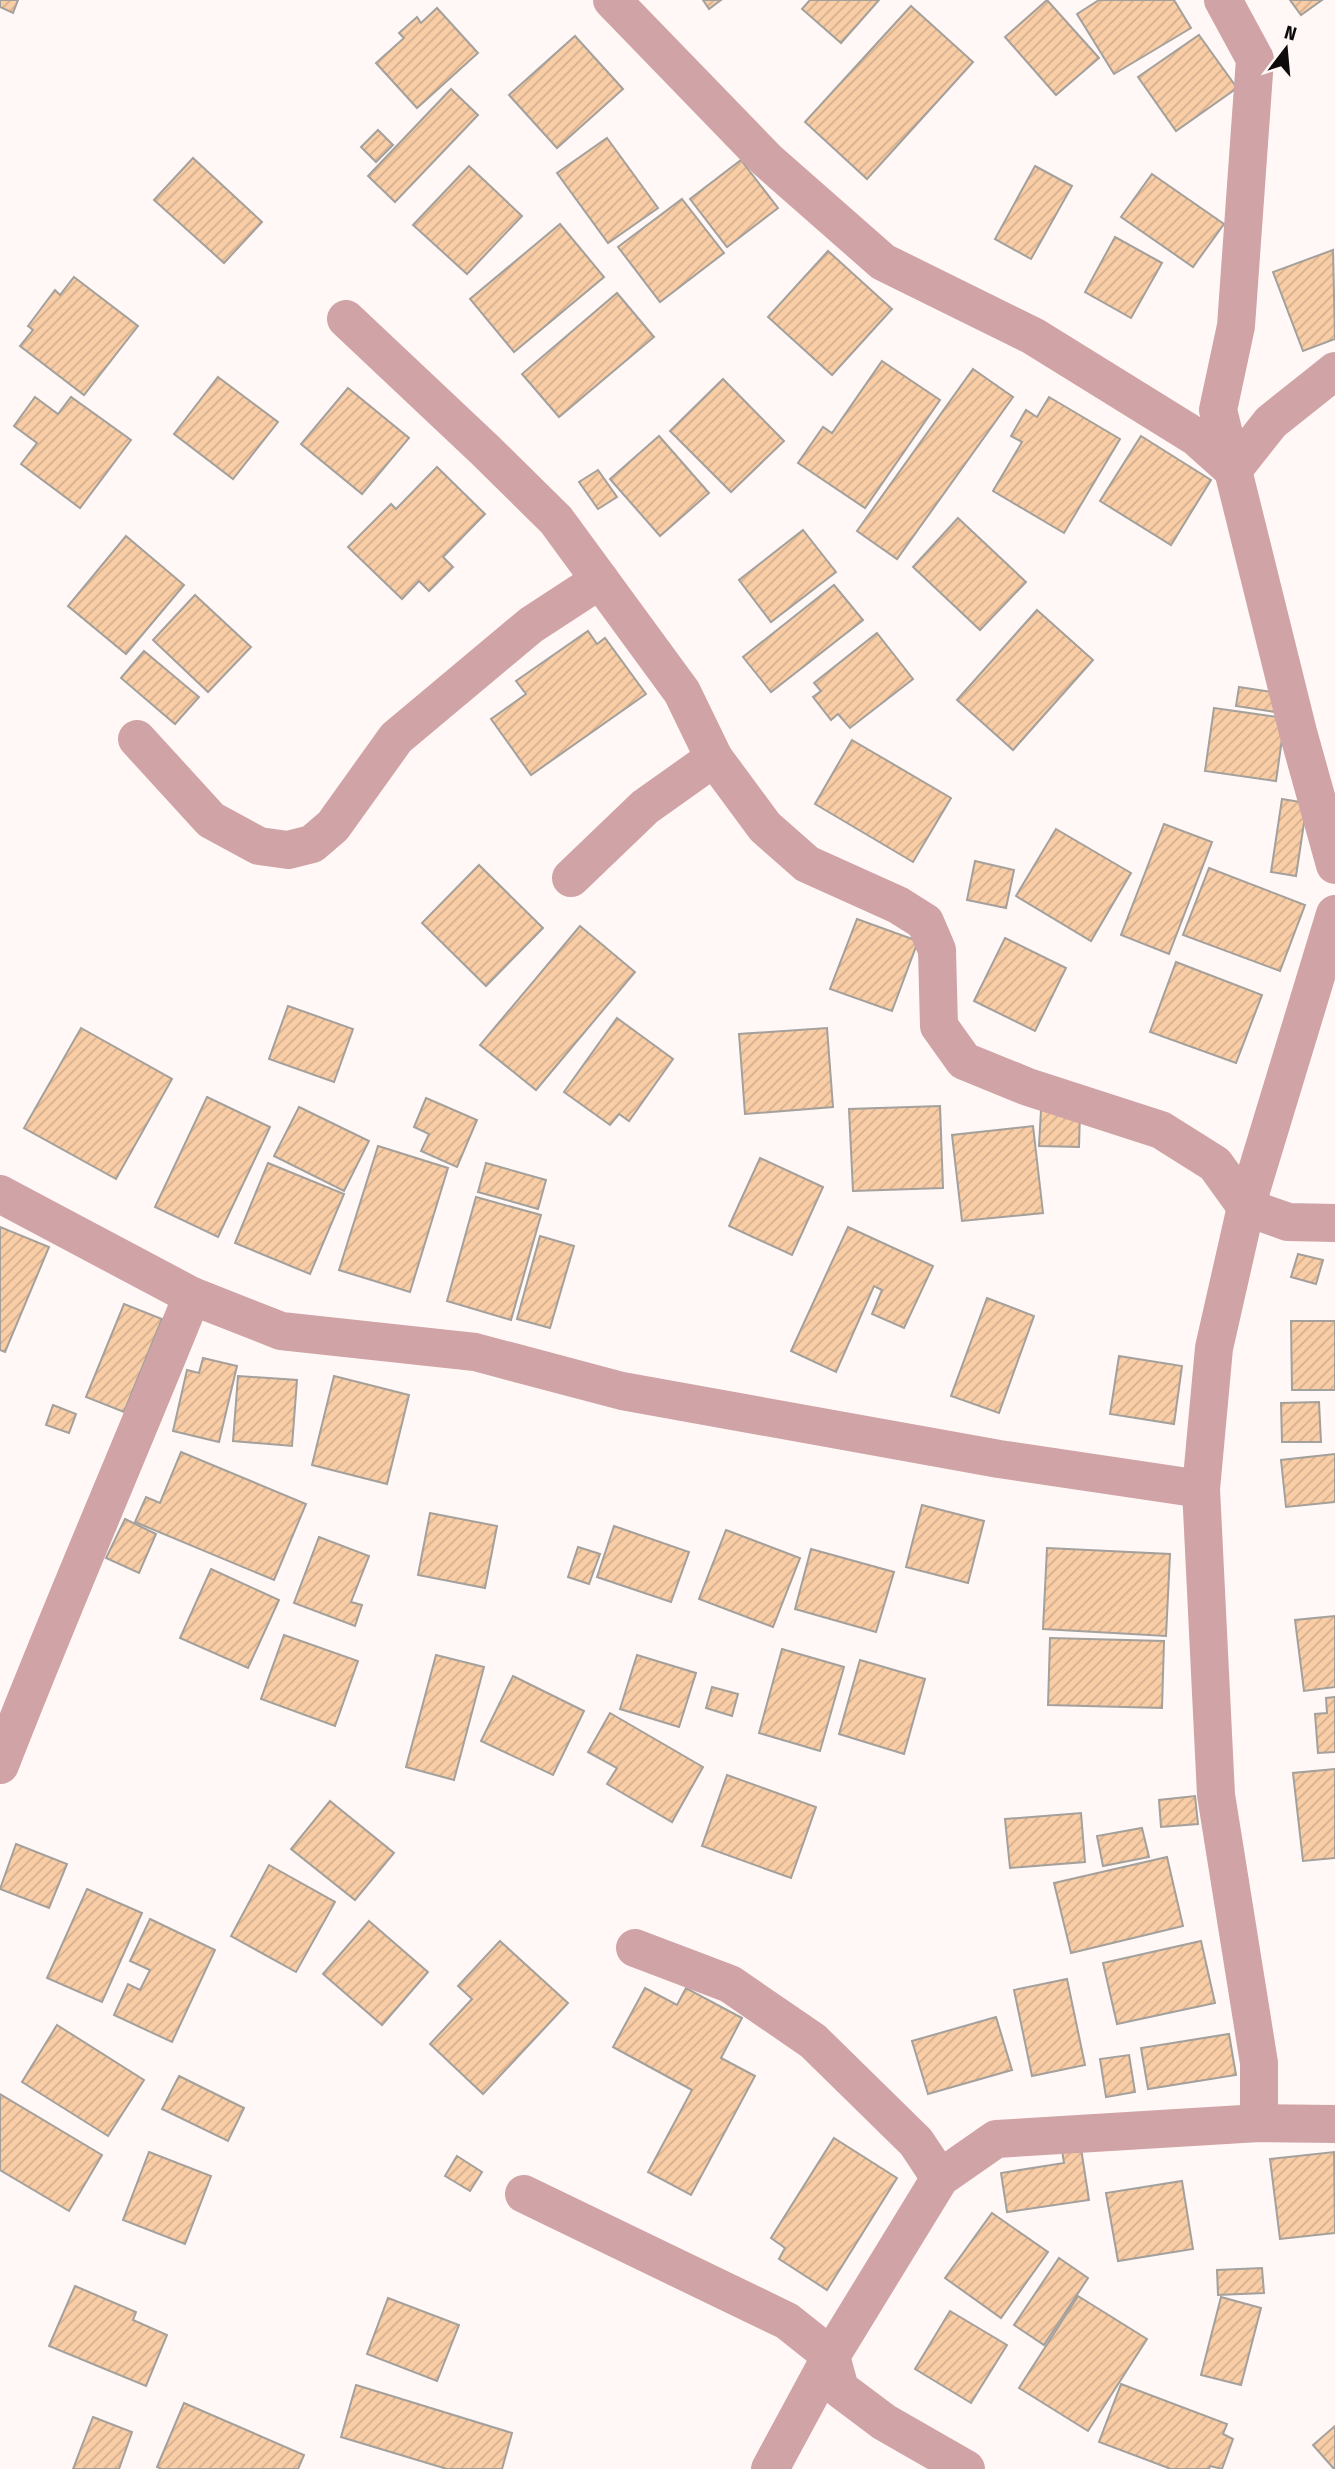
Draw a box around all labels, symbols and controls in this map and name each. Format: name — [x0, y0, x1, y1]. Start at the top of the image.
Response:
north arrow — [1251, 14, 1321, 84]
text: N — [1282, 21, 1299, 46]

